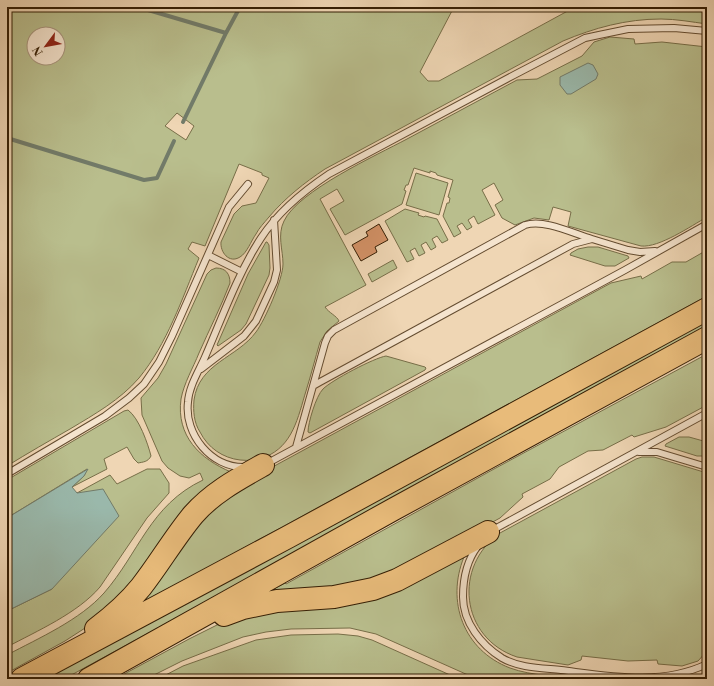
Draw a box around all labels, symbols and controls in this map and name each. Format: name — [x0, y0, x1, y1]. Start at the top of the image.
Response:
north arrow — [26, 26, 66, 66]
text: N — [30, 43, 47, 58]

